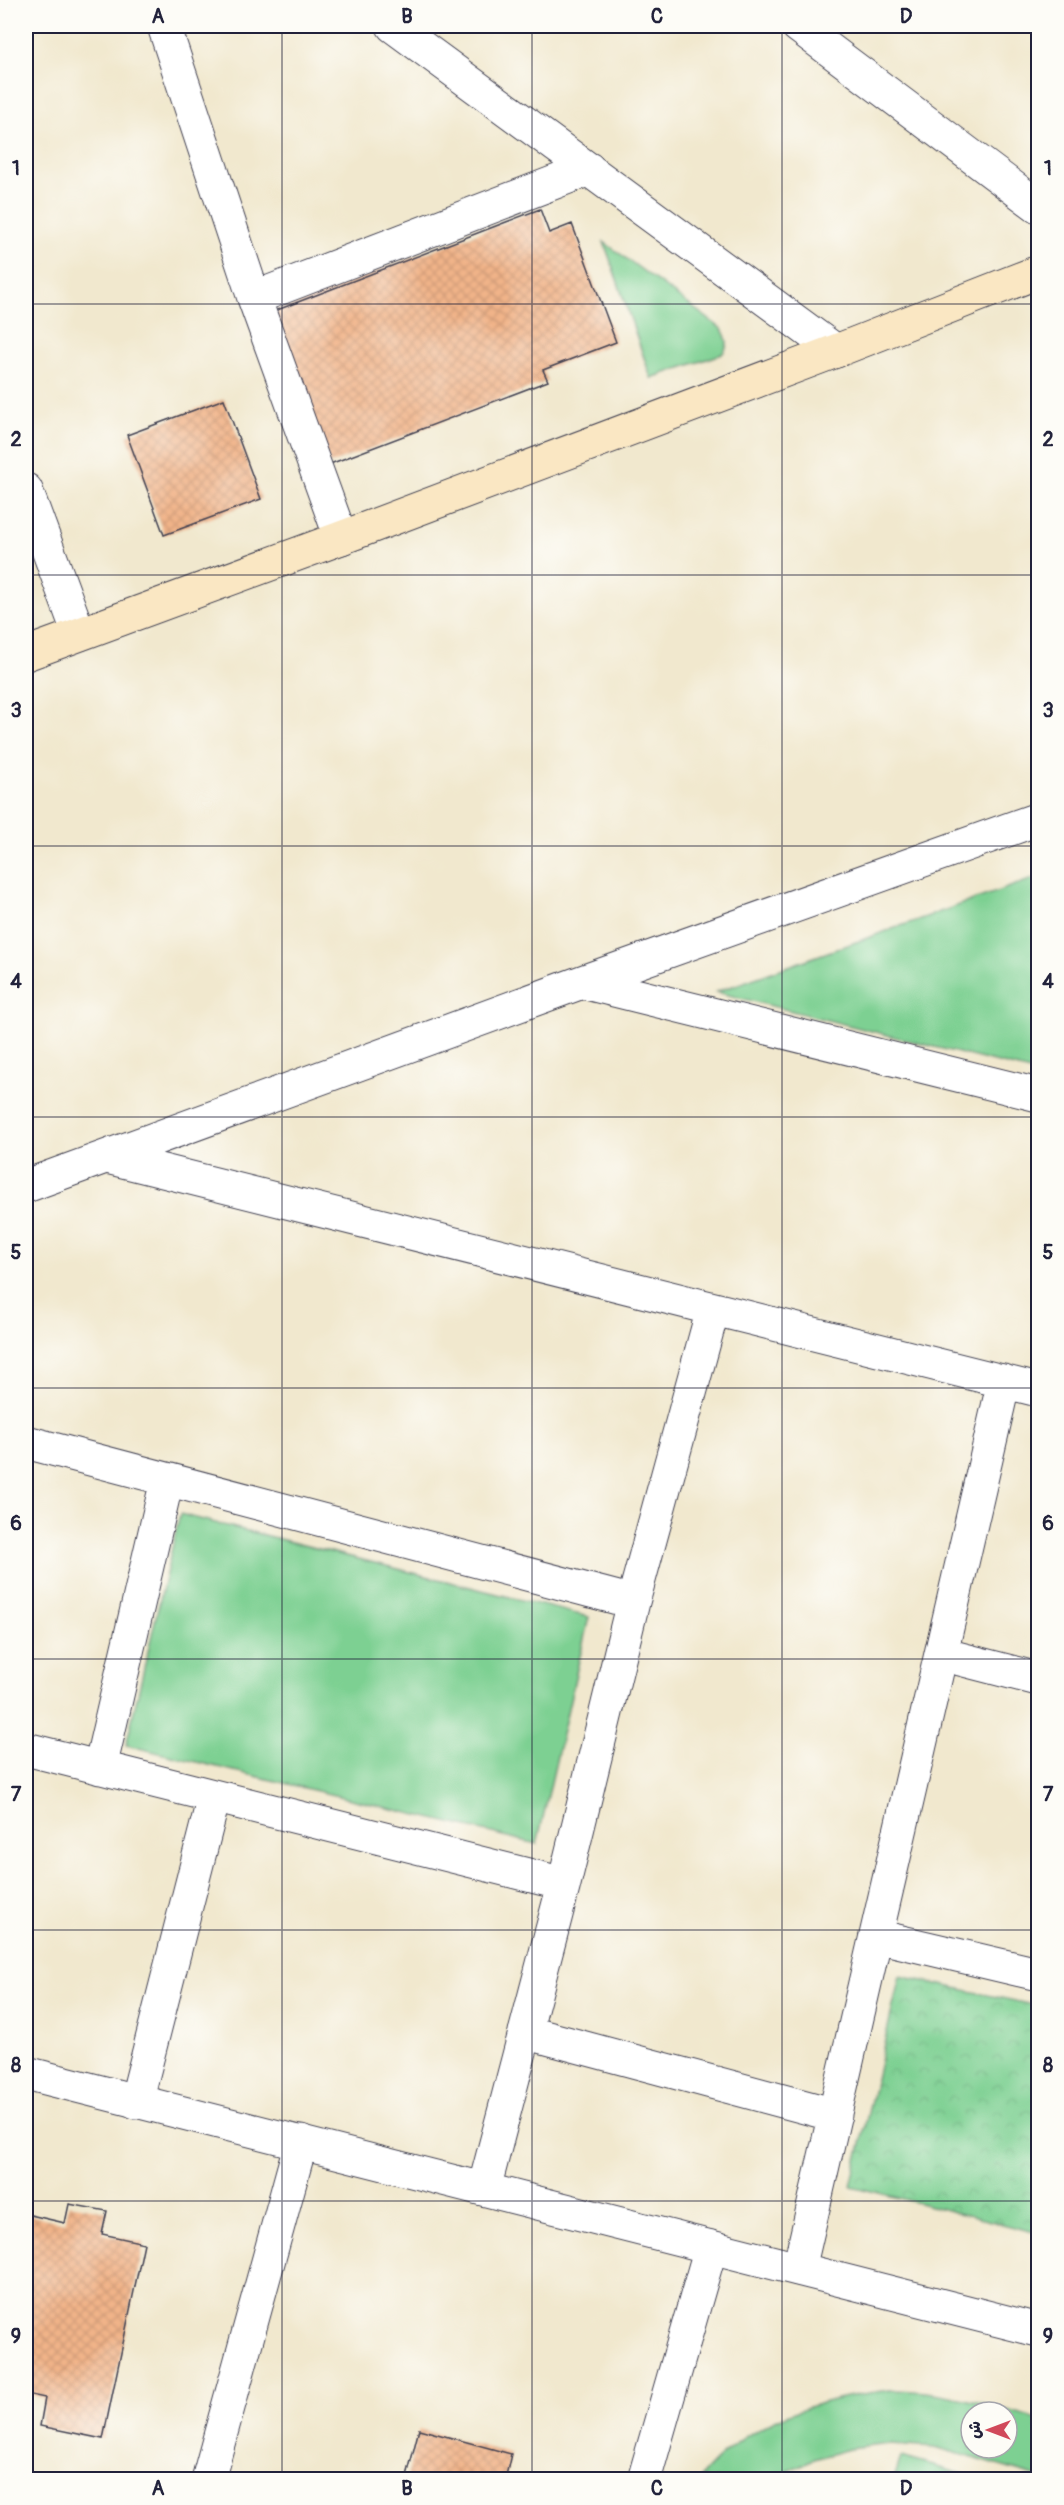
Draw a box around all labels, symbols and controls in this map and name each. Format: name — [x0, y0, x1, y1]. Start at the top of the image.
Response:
text: A — [152, 4, 165, 29]
text: B — [401, 4, 413, 29]
text: C — [651, 4, 663, 29]
text: D — [900, 4, 913, 29]
text: 1 — [12, 156, 20, 181]
text: 1 — [1044, 156, 1052, 181]
text: 2 — [10, 427, 22, 452]
text: 2 — [1042, 427, 1054, 452]
text: 3 — [10, 698, 22, 723]
text: 3 — [1042, 698, 1054, 723]
text: 4 — [10, 969, 22, 994]
text: 4 — [1042, 969, 1054, 994]
text: 5 — [11, 1240, 22, 1265]
text: 5 — [1043, 1240, 1054, 1265]
text: 6 — [10, 1511, 22, 1536]
text: 6 — [1042, 1511, 1054, 1536]
text: 7 — [11, 1782, 22, 1807]
text: 7 — [1043, 1782, 1054, 1807]
text: 8 — [11, 2053, 21, 2078]
text: 8 — [1043, 2053, 1053, 2078]
text: 9 — [11, 2324, 21, 2349]
text: 9 — [1043, 2324, 1053, 2349]
north arrow — [959, 2400, 1019, 2460]
text: ش — [965, 2421, 985, 2439]
text: A — [152, 2476, 165, 2501]
text: B — [401, 2476, 413, 2501]
text: C — [651, 2476, 663, 2501]
text: D — [900, 2476, 913, 2501]

